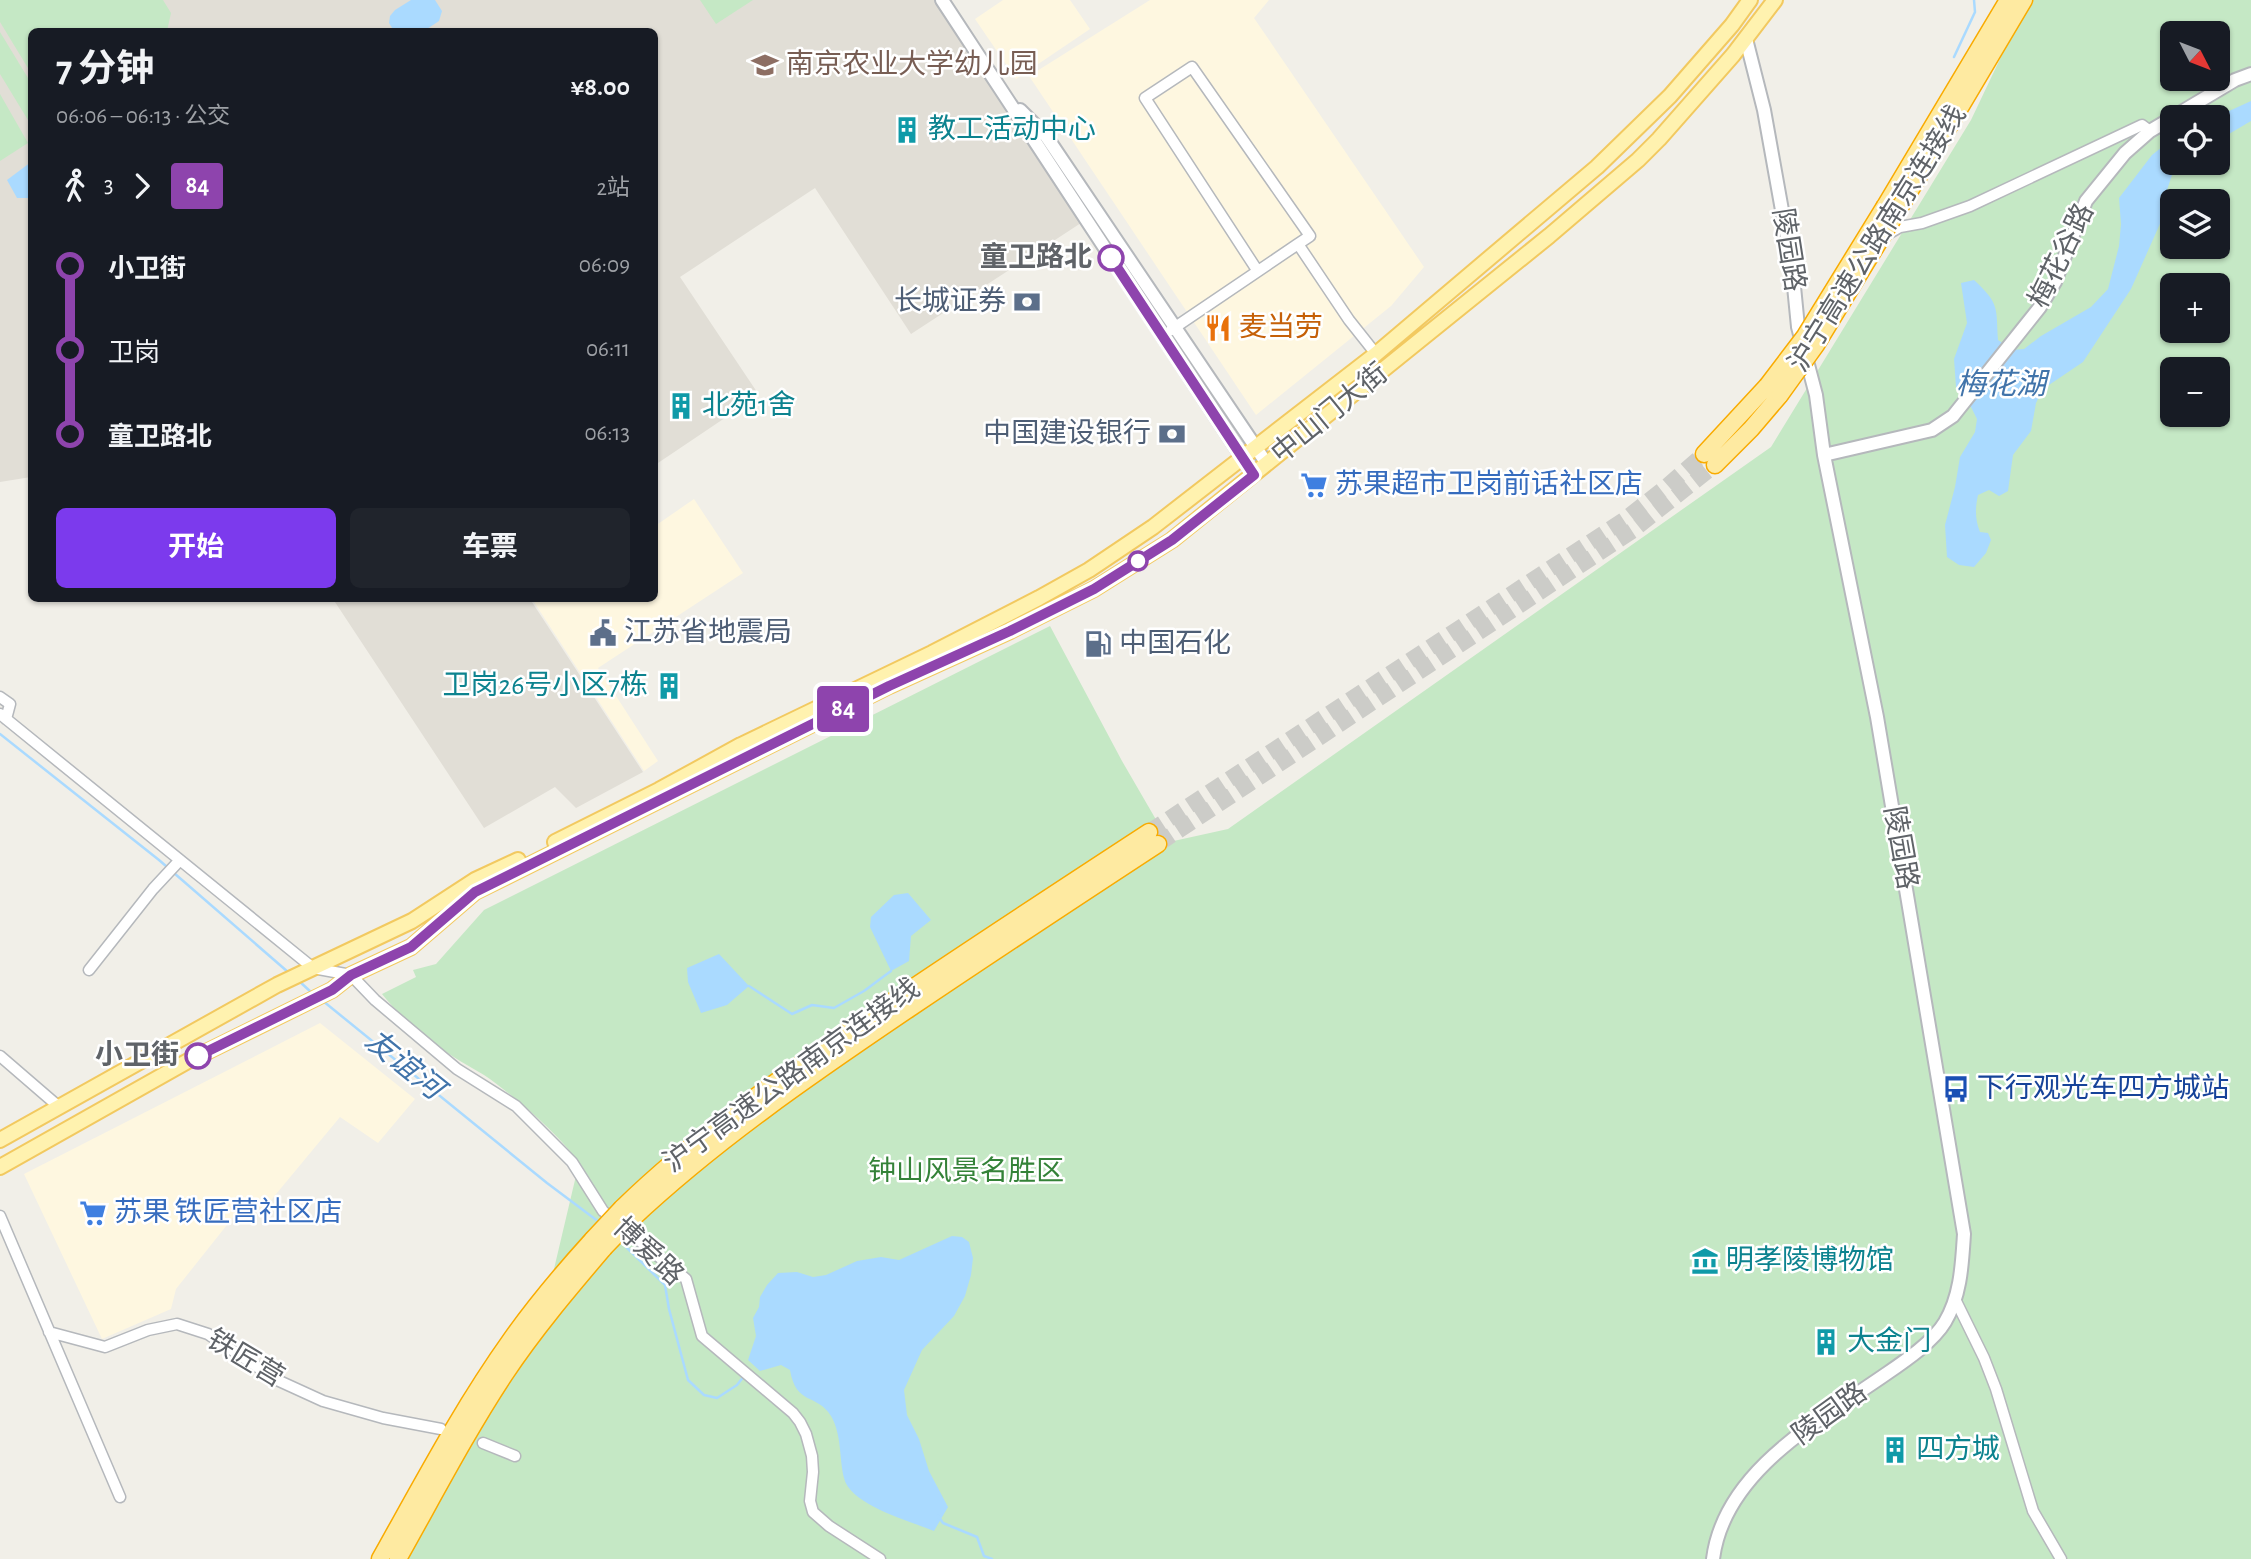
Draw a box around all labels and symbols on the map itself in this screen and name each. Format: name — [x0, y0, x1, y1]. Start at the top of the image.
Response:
north arrow — [2160, 21, 2230, 91]
place label: 南京农业大学幼儿园 — [786, 49, 1038, 79]
school or university icon: 南京农业大学幼儿园 — [750, 50, 780, 80]
street label: 沪宁高速公路南京连接线 — [1783, 100, 1971, 377]
place label: 教工活动中心 — [928, 114, 1096, 144]
building icon: 教工活动中心 — [892, 115, 922, 145]
street label: 梅花谷路 — [2023, 199, 2099, 312]
street label: 陵园路 — [1768, 206, 1810, 294]
place label: 童卫路北 — [980, 241, 1092, 272]
marker: 童卫路北 — [1098, 245, 1124, 271]
place label: 长城证券 — [894, 286, 1006, 316]
bank icon: 长城证券 — [1012, 287, 1042, 317]
place label: 麦当劳 — [1239, 312, 1323, 342]
restaurant icon: 麦当劳 — [1203, 313, 1233, 343]
street label: 中山门大街 — [1266, 358, 1393, 469]
water label: 梅花湖 — [1956, 368, 2050, 400]
place label: 北苑1舍 — [702, 390, 796, 420]
building icon: 北苑1舍 — [666, 391, 696, 421]
place label: 中国建设银行 — [983, 418, 1151, 448]
bank icon: 中国建设银行 — [1157, 419, 1187, 449]
place label: 苏果超市卫岗前话社区店 — [1335, 469, 1643, 499]
supermarket icon: 苏果超市卫岗前话社区店 — [1299, 470, 1329, 500]
unlabelled marker — [1128, 551, 1148, 571]
place label: 江苏省地震局 — [624, 617, 792, 647]
public building icon: 江苏省地震局 — [588, 618, 618, 648]
place label: 中国石化 — [1119, 628, 1231, 658]
fuel station icon: 中国石化 — [1083, 629, 1113, 659]
place label: 卫岗26号小区7栋 — [442, 670, 648, 700]
building icon: 卫岗26号小区7栋 — [654, 671, 684, 701]
line badge: 84 — [812, 686, 874, 732]
street label: 陵园路 — [1879, 804, 1923, 892]
street label: 沪宁高速公路南京连接线 — [658, 973, 925, 1178]
water label: 友谊河 — [360, 1023, 454, 1108]
place label: 小卫街 — [95, 1040, 179, 1070]
marker: 小卫街 — [185, 1043, 211, 1069]
place label: 下行观光车四方城站 — [1977, 1073, 2229, 1103]
bus stop icon: 下行观光车四方城站 — [1941, 1074, 1971, 1104]
park label: 钟山风景名胜区 — [868, 1156, 1064, 1186]
place label: 苏果 铁匠营社区店 — [114, 1197, 343, 1227]
supermarket icon: 苏果 铁匠营社区店 — [78, 1198, 108, 1228]
street label: 博爱路 — [608, 1212, 690, 1291]
place label: 明孝陵博物馆 — [1726, 1245, 1894, 1275]
museum icon: 明孝陵博物馆 — [1690, 1246, 1720, 1276]
street label: 铁匠营 — [202, 1324, 289, 1393]
place label: 大金门 — [1847, 1326, 1931, 1356]
building icon: 大金门 — [1811, 1327, 1841, 1357]
street label: 陵园路 — [1787, 1376, 1872, 1450]
place label: 四方城 — [1916, 1434, 2000, 1464]
building icon: 四方城 — [1880, 1435, 1910, 1465]

